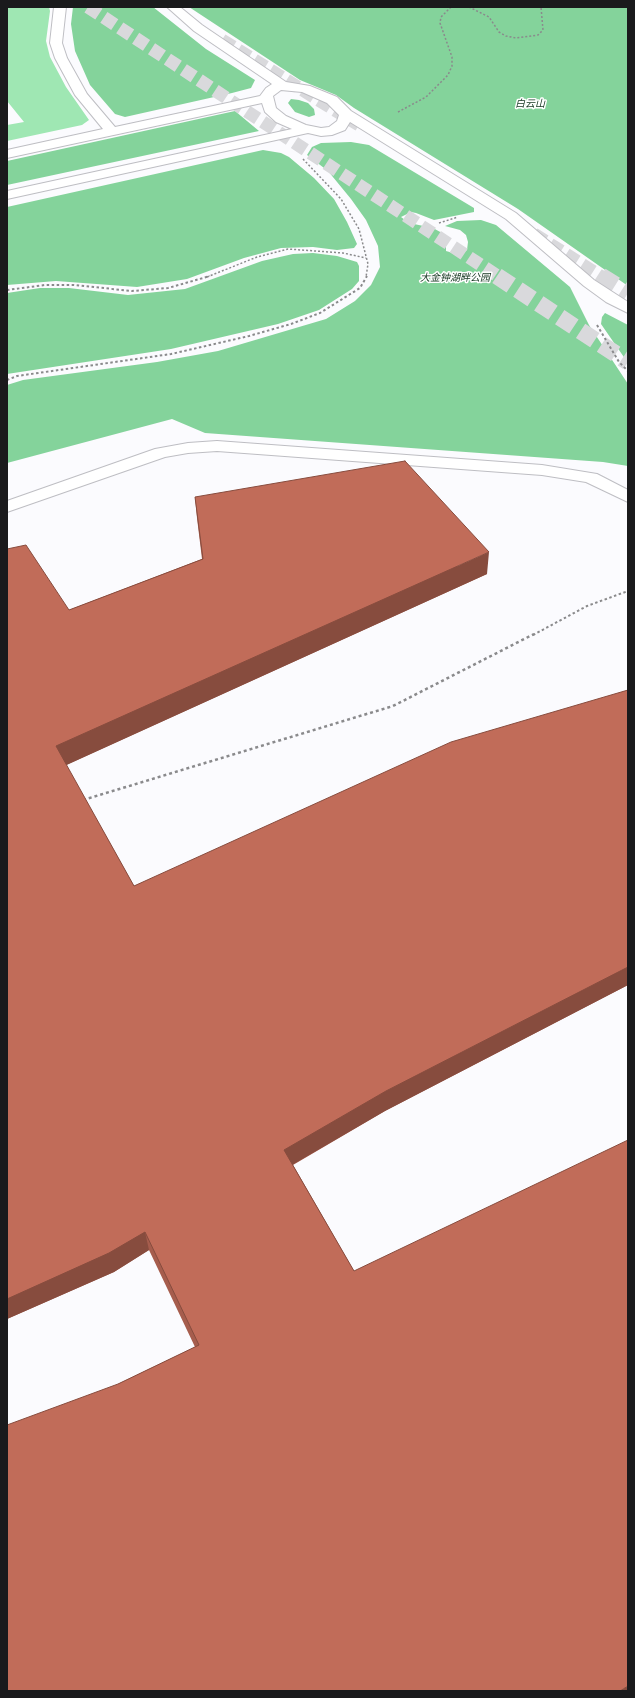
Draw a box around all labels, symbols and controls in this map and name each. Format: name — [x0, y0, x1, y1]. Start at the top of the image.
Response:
park label: 白云山 — [515, 98, 545, 110]
park label: 大金钟湖畔公园 — [420, 272, 490, 284]

